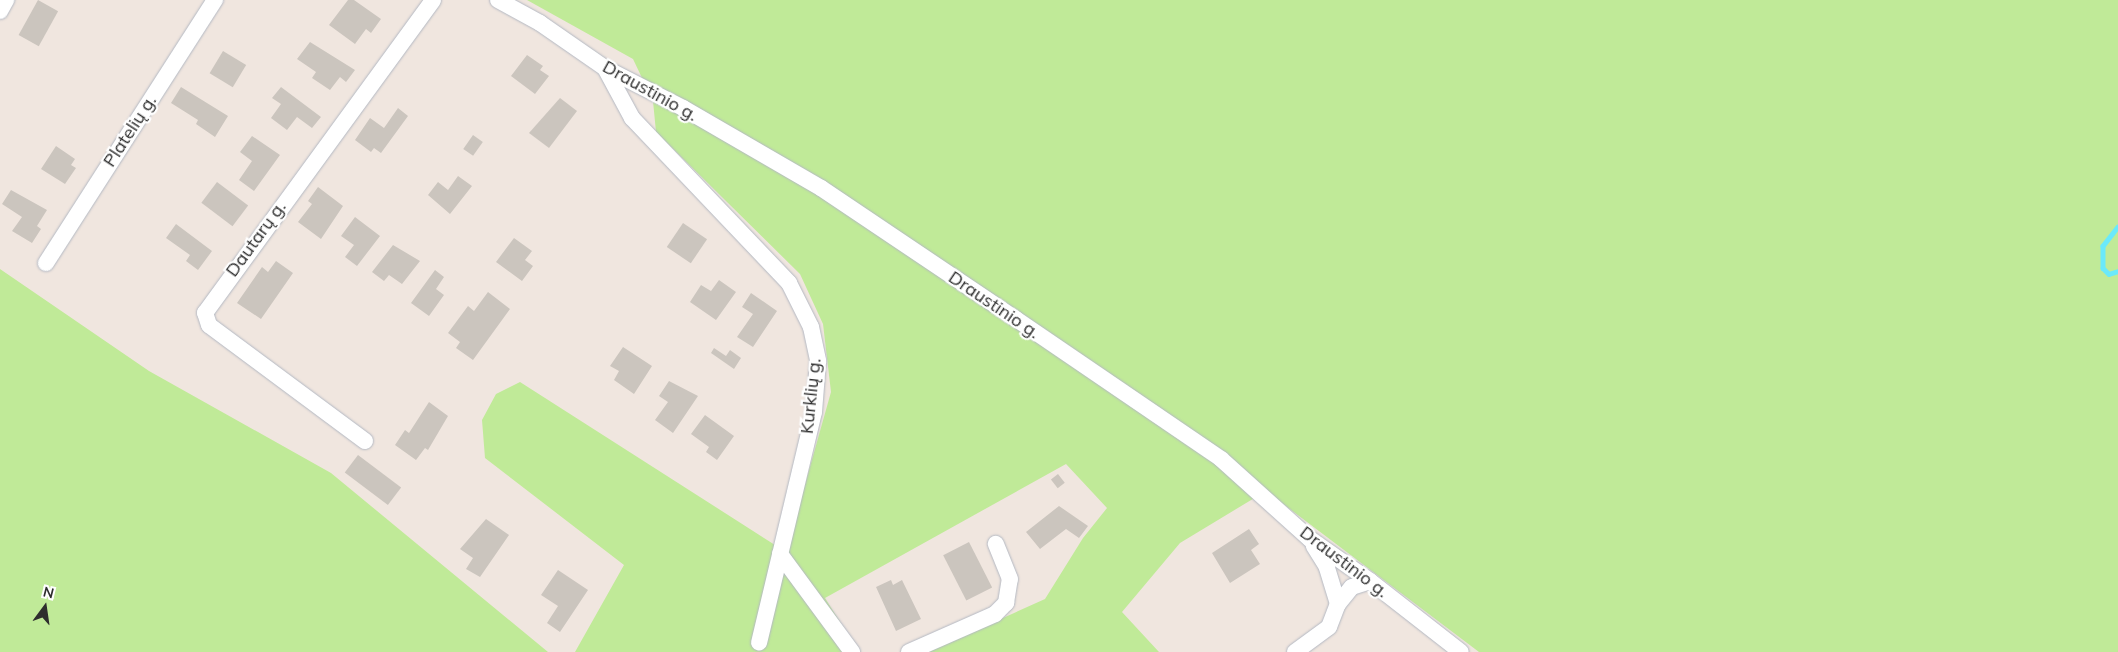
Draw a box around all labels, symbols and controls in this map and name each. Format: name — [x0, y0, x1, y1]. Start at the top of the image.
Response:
street label: Draustinio g. — [599, 56, 701, 126]
street label: Platelių g. — [99, 91, 161, 171]
street label: Dautarų g. — [221, 197, 291, 281]
street label: Draustinio g. — [944, 267, 1044, 343]
street label: Kurklių g. — [796, 357, 826, 435]
street label: Draustinio g. — [1295, 522, 1393, 602]
north arrow — [20, 582, 70, 632]
text: N — [41, 582, 56, 602]

